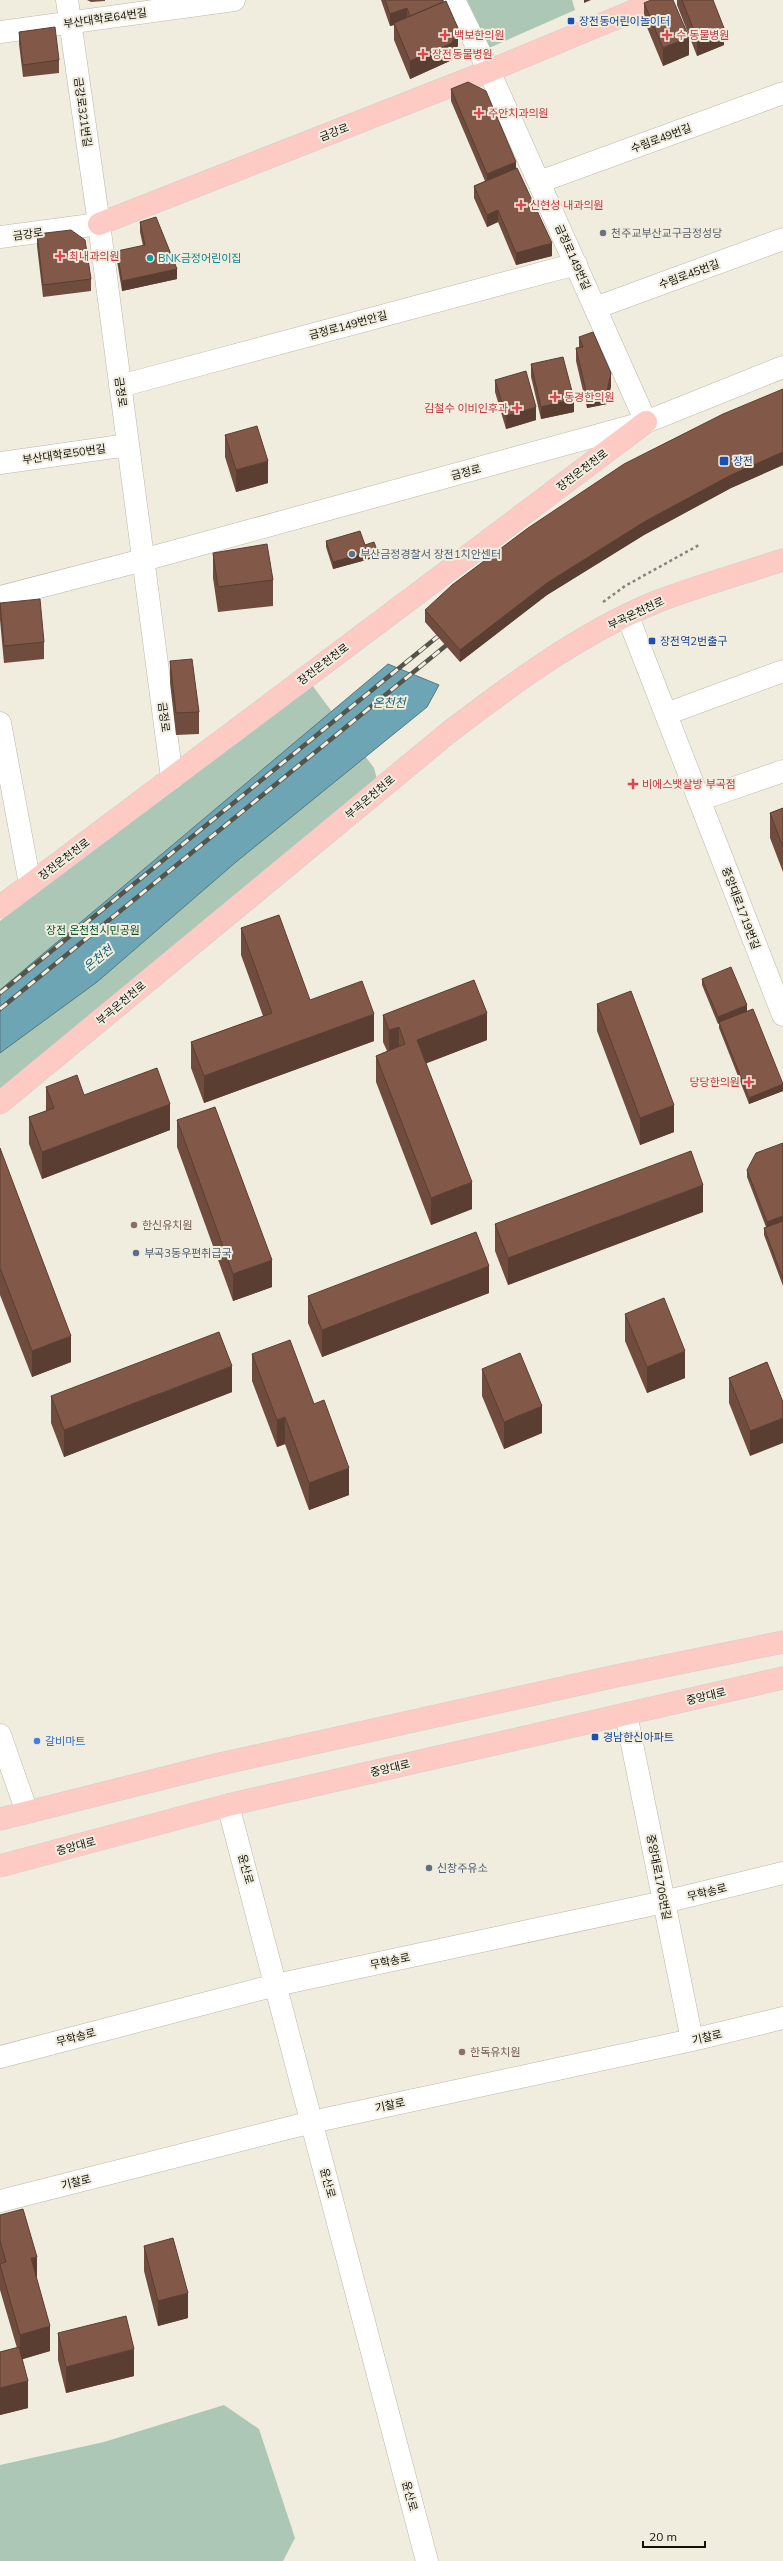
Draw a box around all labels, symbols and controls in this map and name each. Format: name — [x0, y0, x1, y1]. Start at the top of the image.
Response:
street label: 부산대학로64번길 — [62, 5, 148, 31]
place label: 장전동어린이놀이터 — [579, 14, 670, 28]
marker: 장전동어린이놀이터 — [566, 16, 576, 26]
place label: 백보한의원 — [454, 28, 505, 42]
place label: 수 동물병원 — [676, 28, 729, 42]
marker: 백보한의원 — [439, 29, 451, 41]
marker: 수 동물병원 — [661, 29, 673, 41]
place label: 장전동물병원 — [432, 47, 493, 61]
marker: 장전동물병원 — [417, 48, 429, 60]
street label: 금강로321번길 — [71, 76, 95, 148]
place label: 주안치과의원 — [488, 106, 549, 120]
marker: 주안치과의원 — [473, 107, 485, 119]
street label: 금강로 — [317, 120, 351, 144]
street label: 수림로49번길 — [629, 121, 693, 155]
place label: 신현성 내과의원 — [530, 198, 604, 212]
marker: 신현성 내과의원 — [515, 199, 527, 211]
street label: 금정로149번길 — [552, 222, 594, 292]
street label: 금강로 — [12, 225, 44, 243]
place label: 천주교부산교구금정성당 — [611, 226, 722, 240]
marker: 천주교부산교구금정성당 — [598, 228, 608, 238]
place label: 최내과의원 — [69, 249, 120, 263]
marker: 최내과의원 — [54, 250, 66, 262]
place label: BNK금정어린이집 — [158, 251, 241, 265]
marker: BNK금정어린이집 — [145, 253, 155, 263]
street label: 수림로45번길 — [657, 257, 721, 291]
street label: 금정로149번안길 — [307, 308, 389, 342]
street label: 금정로 — [112, 376, 130, 408]
place label: 동경한의원 — [564, 390, 615, 404]
marker: 동경한의원 — [549, 391, 561, 403]
place label: 김철수 이비인후과 — [424, 401, 508, 415]
marker: 김철수 이비인후과 — [511, 402, 523, 414]
street label: 부산대학로50번길 — [21, 441, 107, 467]
street label: 장전온천천로 — [554, 446, 610, 494]
place label: 장전 — [733, 454, 753, 468]
marker: 장전 — [718, 455, 730, 467]
street label: 금정로 — [450, 461, 482, 483]
place label: 부산금정경찰서 장전1치안센터 — [360, 547, 501, 561]
marker: 부산금정경찰서 장전1치안센터 — [347, 549, 357, 559]
street label: 부곡온천천로 — [606, 594, 666, 632]
place label: 장전역2번출구 — [660, 634, 727, 648]
marker: 장전역2번출구 — [647, 636, 657, 646]
street label: 장전온천천로 — [295, 640, 351, 688]
water label: 온천천 — [372, 695, 408, 710]
street label: 금정로 — [155, 701, 173, 733]
street label: 부곡온천천로 — [342, 772, 398, 822]
place label: 비에스뱃살방 부곡점 — [642, 777, 736, 791]
marker: 비에스뱃살방 부곡점 — [627, 778, 639, 790]
street label: 장전온천천로 — [36, 835, 92, 883]
street label: 중앙대로1719번길 — [719, 865, 763, 951]
park label: 장전 온천천시민공원 — [46, 923, 140, 937]
water label: 온천천 — [80, 941, 117, 974]
street label: 부곡온천천로 — [93, 978, 149, 1028]
place label: 당당한의원 — [689, 1075, 740, 1089]
marker: 당당한의원 — [743, 1076, 755, 1088]
place label: 한신유치원 — [142, 1218, 193, 1232]
marker: 한신유치원 — [129, 1220, 139, 1230]
place label: 부곡3동우편취급국 — [144, 1246, 232, 1260]
marker: 부곡3동우편취급국 — [131, 1248, 141, 1258]
street label: 중앙대로 — [685, 1685, 727, 1707]
place label: 경남한신아파트 — [603, 1730, 674, 1744]
marker: 경남한신아파트 — [590, 1732, 600, 1742]
place label: 갈비마트 — [45, 1734, 85, 1748]
marker: 갈비마트 — [32, 1736, 42, 1746]
street label: 중앙대로 — [369, 1757, 411, 1779]
street label: 중앙대로1706번길 — [644, 1833, 674, 1921]
street label: 중앙대로 — [55, 1834, 97, 1858]
street label: 윤산로 — [235, 1853, 257, 1885]
place label: 신창주유소 — [437, 1861, 488, 1875]
marker: 신창주유소 — [424, 1863, 434, 1873]
street label: 무학송로 — [686, 1880, 728, 1904]
street label: 무학송로 — [369, 1950, 411, 1972]
street label: 무학송로 — [55, 2025, 97, 2049]
street label: 기찰로 — [691, 2027, 723, 2047]
place label: 한독유치원 — [470, 2045, 521, 2059]
marker: 한독유치원 — [457, 2047, 467, 2057]
street label: 기찰로 — [374, 2095, 406, 2115]
street label: 윤산로 — [317, 2167, 339, 2199]
street label: 기찰로 — [60, 2172, 92, 2192]
street label: 윤산로 — [399, 2480, 421, 2512]
scale bar — [643, 2523, 705, 2549]
text: 20 m — [649, 2529, 677, 2544]

